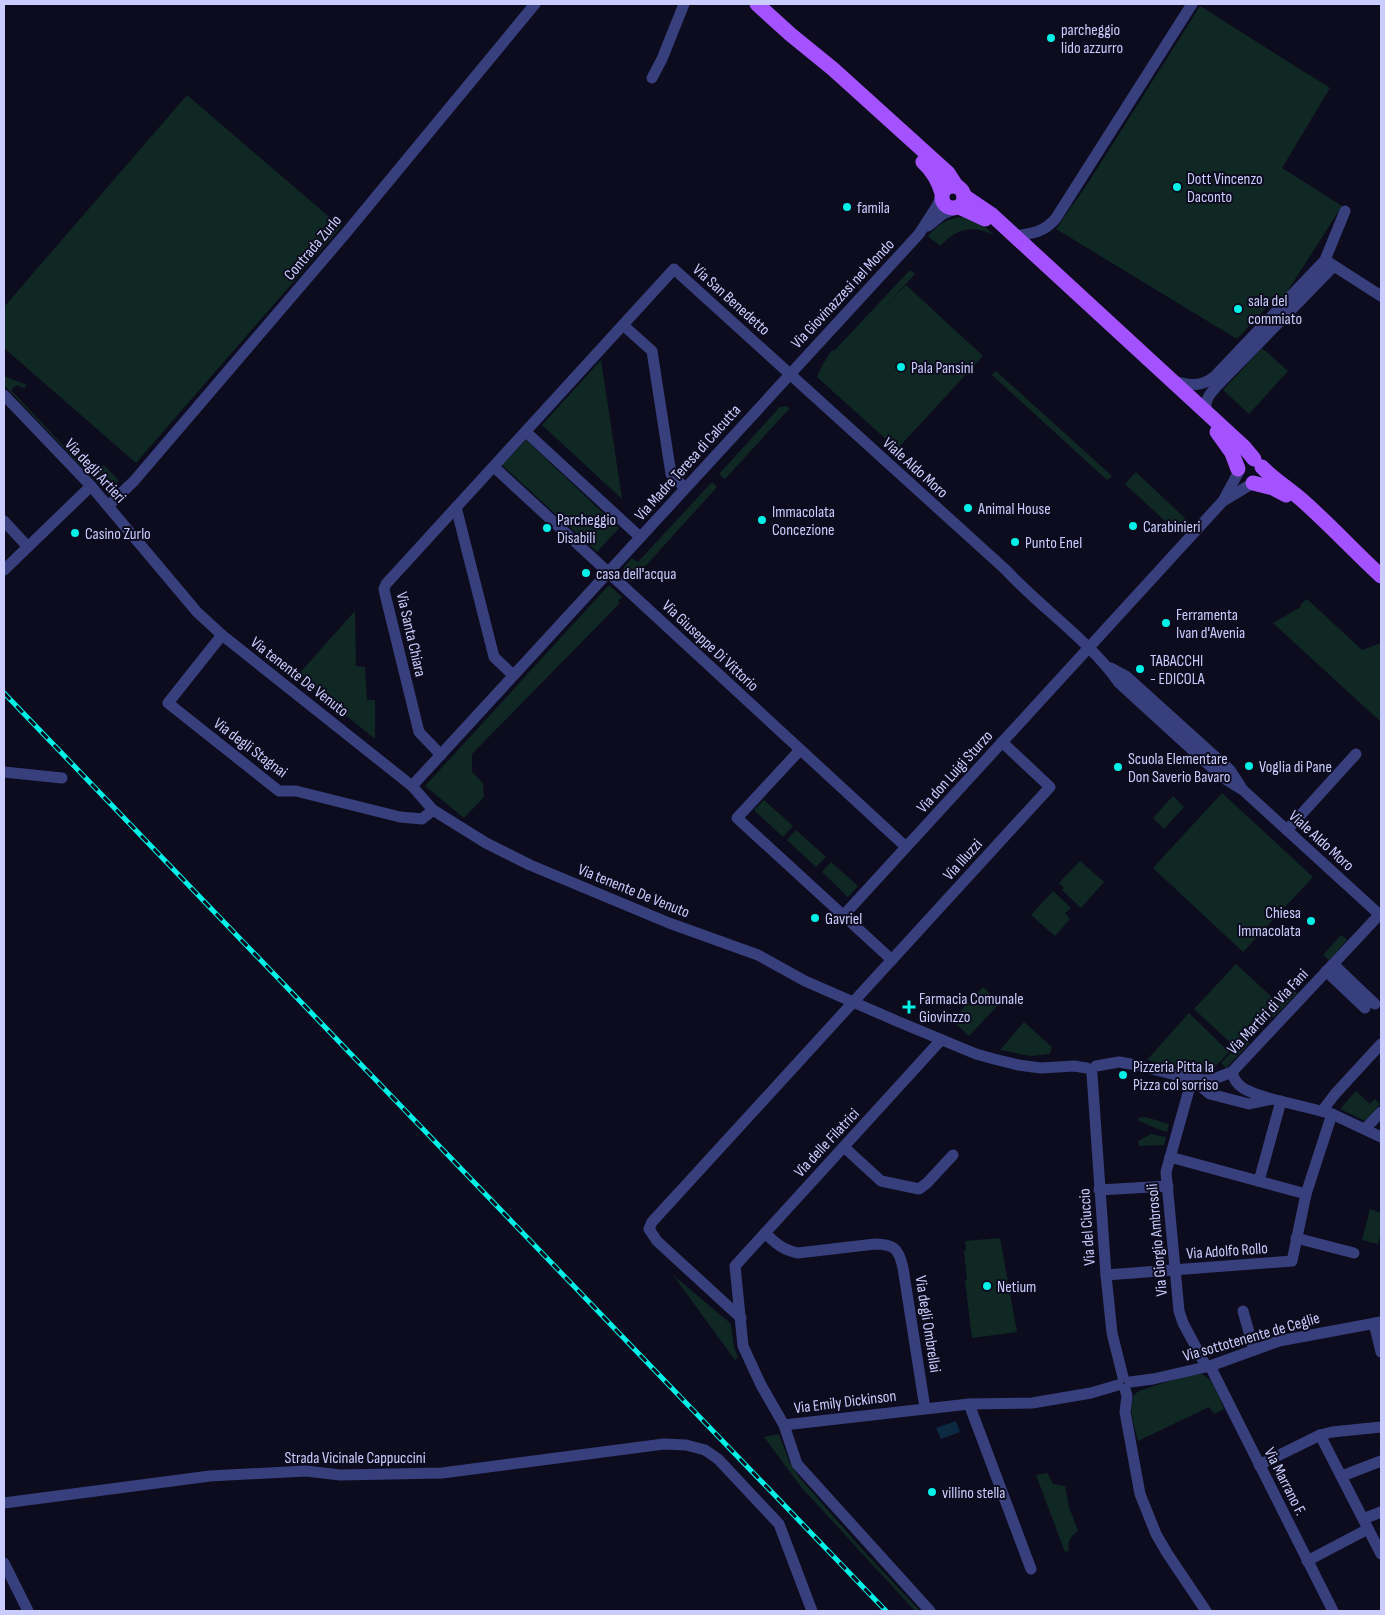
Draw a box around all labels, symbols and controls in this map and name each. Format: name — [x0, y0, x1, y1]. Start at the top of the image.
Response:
place label: parcheggio lido azzurro — [1061, 21, 1123, 58]
marker: parcheggio lido azzurro — [1045, 32, 1057, 44]
place label: Dott Vincenzo Daconto — [1187, 170, 1263, 207]
marker: Dott Vincenzo Daconto — [1171, 181, 1183, 193]
place label: famila — [857, 199, 890, 218]
marker: famila — [841, 201, 853, 213]
street label: Contrada Zurlo — [280, 211, 346, 284]
street label: Via Giovinazzesi nel Mondo — [788, 235, 899, 353]
street label: Via San Benedetto — [688, 260, 774, 340]
place label: sala del commiato — [1248, 292, 1302, 329]
marker: sala del commiato — [1232, 303, 1244, 315]
place label: Pala Pansini — [911, 359, 974, 378]
marker: Pala Pansini — [895, 361, 907, 373]
street label: Via Madre Teresa di Calcutta — [631, 401, 745, 525]
street label: Viale Aldo Moro — [878, 434, 952, 502]
street label: Via degli Artieri — [60, 435, 129, 507]
place label: Animal House — [977, 500, 1051, 519]
marker: Animal House — [962, 502, 974, 514]
place label: Immacolata Concezione — [772, 503, 835, 540]
place label: Parcheggio Disabili — [557, 511, 616, 548]
marker: Immacolata Concezione — [756, 514, 768, 526]
place label: Carabinieri — [1143, 518, 1201, 537]
marker: Carabinieri — [1127, 520, 1139, 532]
marker: Parcheggio Disabili — [541, 522, 553, 534]
place label: Casino Zurlo — [85, 525, 151, 544]
marker: Casino Zurlo — [69, 527, 81, 539]
place label: Punto Enel — [1025, 534, 1082, 553]
marker: Punto Enel — [1009, 536, 1021, 548]
place label: casa dell'acqua — [596, 565, 676, 584]
marker: casa dell'acqua — [580, 567, 592, 579]
street label: Via Santa Chiara — [392, 590, 430, 679]
street label: Via Giuseppe Di Vittorio — [658, 597, 762, 696]
place label: Ferramenta Ivan d'Avenia — [1176, 606, 1245, 643]
marker: Ferramenta Ivan d'Avenia — [1160, 617, 1172, 629]
street label: Via tenente De Venuto — [246, 633, 352, 721]
place label: TABACCHI - EDICOLA — [1150, 652, 1205, 689]
marker: TABACCHI - EDICOLA — [1134, 663, 1146, 675]
street label: Via degli Stagnai — [209, 714, 291, 782]
street label: Via don Luigi Sturzo — [913, 727, 997, 817]
place label: Scuola Elementare Don Saverio Bavaro — [1128, 750, 1230, 787]
place label: Voglia di Pane — [1259, 758, 1332, 777]
marker: Voglia di Pane — [1243, 760, 1255, 772]
marker: Scuola Elementare Don Saverio Bavaro — [1112, 761, 1124, 773]
street label: Viale Aldo Moro — [1284, 807, 1358, 875]
street label: Via Illuzzi — [940, 835, 987, 885]
street label: Via tenente De Venuto — [575, 860, 692, 922]
place label: Chiesa Immacolata — [1238, 904, 1301, 941]
place label: Gavriel — [825, 910, 862, 929]
marker: Gavriel — [809, 912, 821, 924]
marker: Chiesa Immacolata — [1305, 915, 1317, 927]
street label: Via Martiri di Via Fani — [1224, 965, 1313, 1059]
place label: Farmacia Comunale Giovinzzo — [919, 990, 1024, 1027]
marker: Farmacia Comunale Giovinzzo — [903, 1001, 915, 1013]
place label: Pizzeria Pitta la Pizza col sorriso — [1133, 1058, 1218, 1095]
marker: Pizzeria Pitta la Pizza col sorriso — [1117, 1069, 1129, 1081]
street label: Via delle Filatrici — [790, 1105, 864, 1181]
street label: Via Giorgio Ambrosoli — [1143, 1183, 1172, 1297]
street label: Via del Ciuccio — [1075, 1188, 1100, 1266]
street label: Via Adolfo Rollo — [1186, 1239, 1269, 1264]
street label: Via degli Ombrellai — [910, 1274, 945, 1374]
place label: Netium — [997, 1278, 1036, 1297]
marker: Netium — [981, 1280, 993, 1292]
street label: Via sottotenente de Ceglie — [1181, 1309, 1322, 1366]
street label: Via Emily Dickinson — [793, 1387, 897, 1418]
street label: Via Marrano F. — [1259, 1445, 1310, 1519]
street label: Strada Vicinale Cappuccini — [284, 1449, 426, 1468]
place label: villino stella — [942, 1484, 1006, 1503]
marker: villino stella — [926, 1486, 938, 1498]

